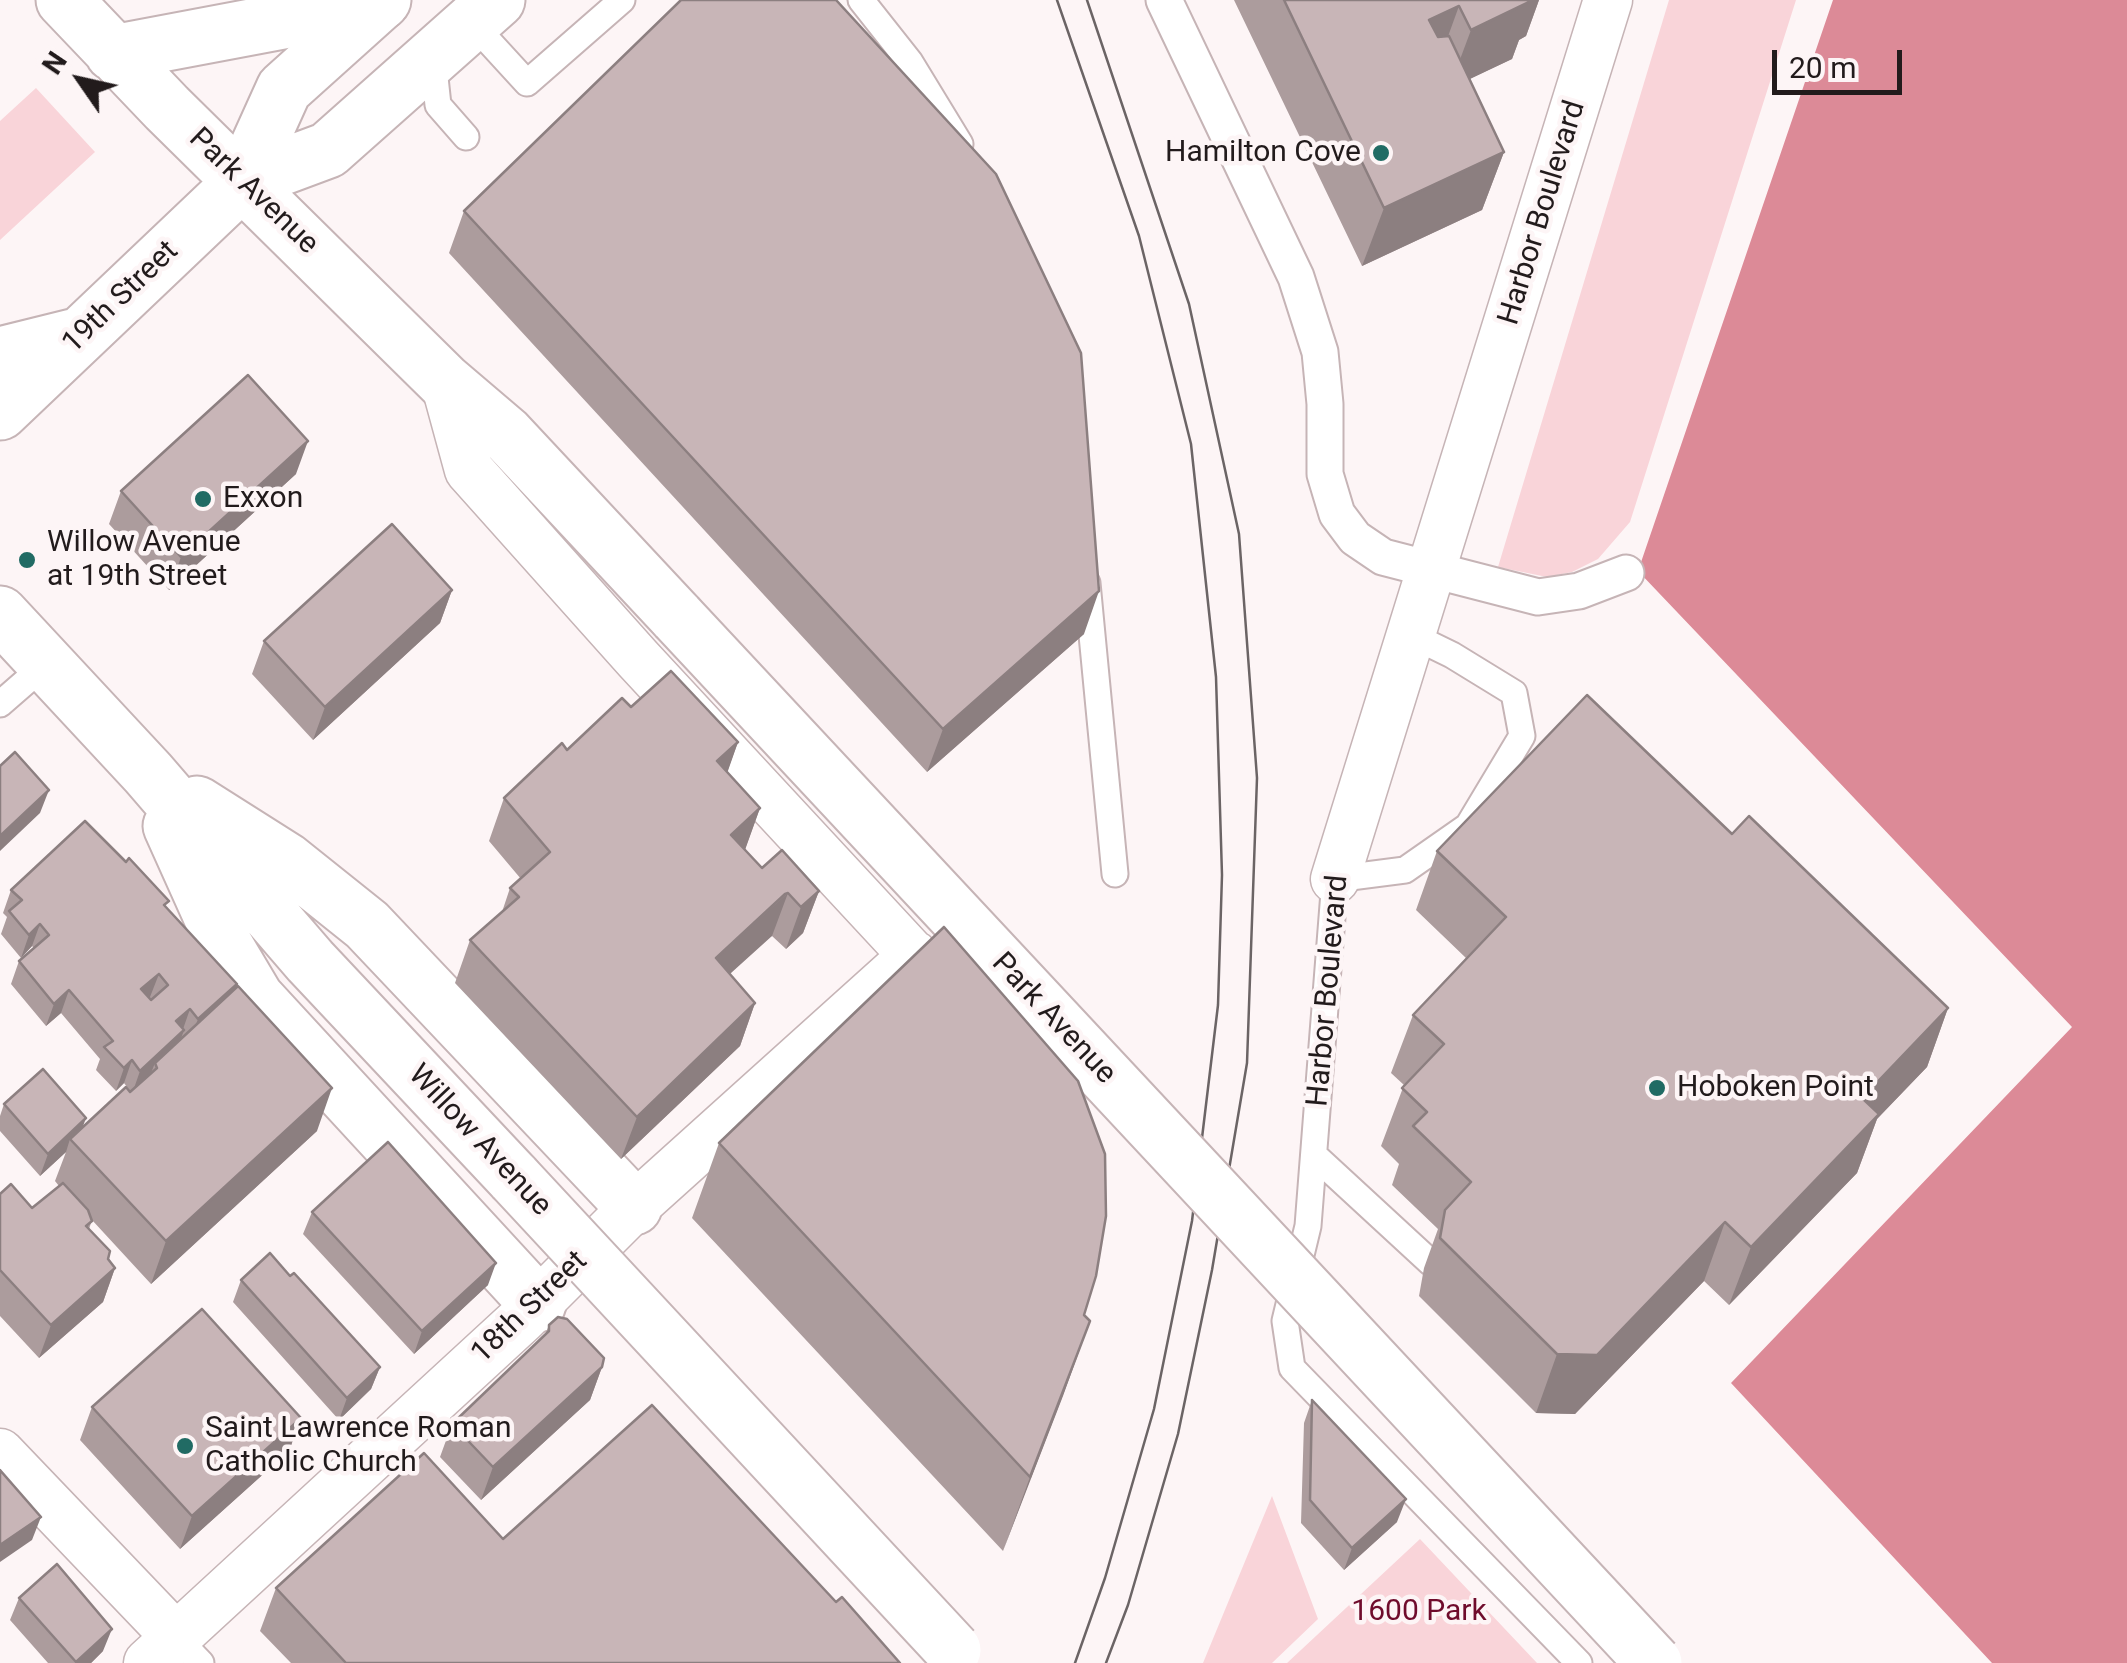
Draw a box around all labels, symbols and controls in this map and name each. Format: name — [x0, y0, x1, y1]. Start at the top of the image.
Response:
north arrow — [30, 30, 130, 130]
scale bar — [1777, 30, 1907, 92]
text: N — [36, 46, 74, 80]
text: 20 m — [1789, 50, 1856, 85]
street label: Harbor Boulevard — [1492, 97, 1594, 329]
street label: Park Avenue — [181, 121, 325, 263]
place label: Hamilton Cove — [1165, 135, 1361, 171]
marker: Hamilton Cove — [1370, 142, 1392, 164]
street label: 19th Street — [56, 234, 186, 362]
place label: Exxon — [223, 481, 303, 517]
marker: Exxon — [192, 488, 214, 510]
place label: Willow Avenue at 19th Street — [47, 525, 241, 596]
marker: Willow Avenue at 19th Street — [16, 549, 38, 571]
street label: Harbor Boulevard — [1301, 874, 1357, 1108]
street label: Park Avenue — [983, 946, 1123, 1092]
street label: Willow Avenue — [400, 1058, 558, 1224]
place label: Hoboken Point — [1677, 1070, 1874, 1106]
marker: Hoboken Point — [1646, 1077, 1668, 1099]
street label: 18th Street — [465, 1244, 595, 1372]
place label: Saint Lawrence Roman Catholic Church — [205, 1411, 511, 1482]
marker: Saint Lawrence Roman Catholic Church — [174, 1435, 196, 1457]
park label: 1600 Park — [1351, 1594, 1487, 1630]

